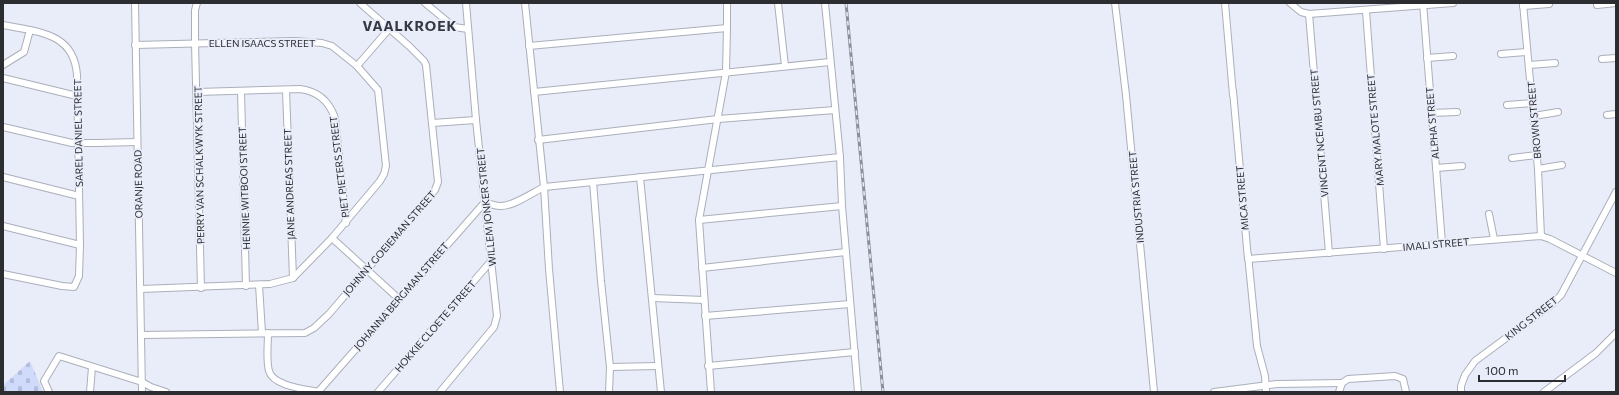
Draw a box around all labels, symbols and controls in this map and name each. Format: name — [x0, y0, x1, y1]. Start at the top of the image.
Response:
district label: VAALKROEK — [363, 17, 457, 34]
street label: ELLEN ISAACS STREET — [209, 37, 316, 49]
street label: VINCENT NCEMBU STREET — [1307, 68, 1331, 198]
street label: MARY MALOTE STREET — [1364, 73, 1386, 187]
street label: SAREL DANIEL STREET — [71, 78, 85, 187]
street label: BROWN STREET — [1525, 80, 1543, 159]
street label: PERRY VAN SCHALKWYK STREET — [192, 85, 206, 244]
street label: ALPHA STREET — [1423, 86, 1441, 160]
street label: PIET PIETERS STREET — [327, 115, 351, 218]
street label: HENNIE WITBOOI STREET — [236, 126, 252, 250]
street label: JANE ANDREAS STREET — [281, 128, 297, 240]
street label: WILLEM JONKER STREET — [474, 147, 498, 267]
street label: ORANJE ROAD — [131, 150, 145, 218]
street label: INDUSTRIA STREET — [1126, 150, 1146, 244]
street label: MICA STREET — [1233, 164, 1251, 231]
street label: JOHNNY GOEIEMAN STREET — [340, 188, 438, 298]
street label: IMALI STREET — [1402, 235, 1470, 253]
street label: JOHANNA BERGMAN STREET — [351, 239, 451, 352]
street label: HOKKIE CLOETE STREET — [392, 277, 478, 374]
street label: KING STREET — [1502, 293, 1560, 342]
scale bar — [1479, 357, 1565, 383]
text: 100 m — [1485, 363, 1519, 377]

